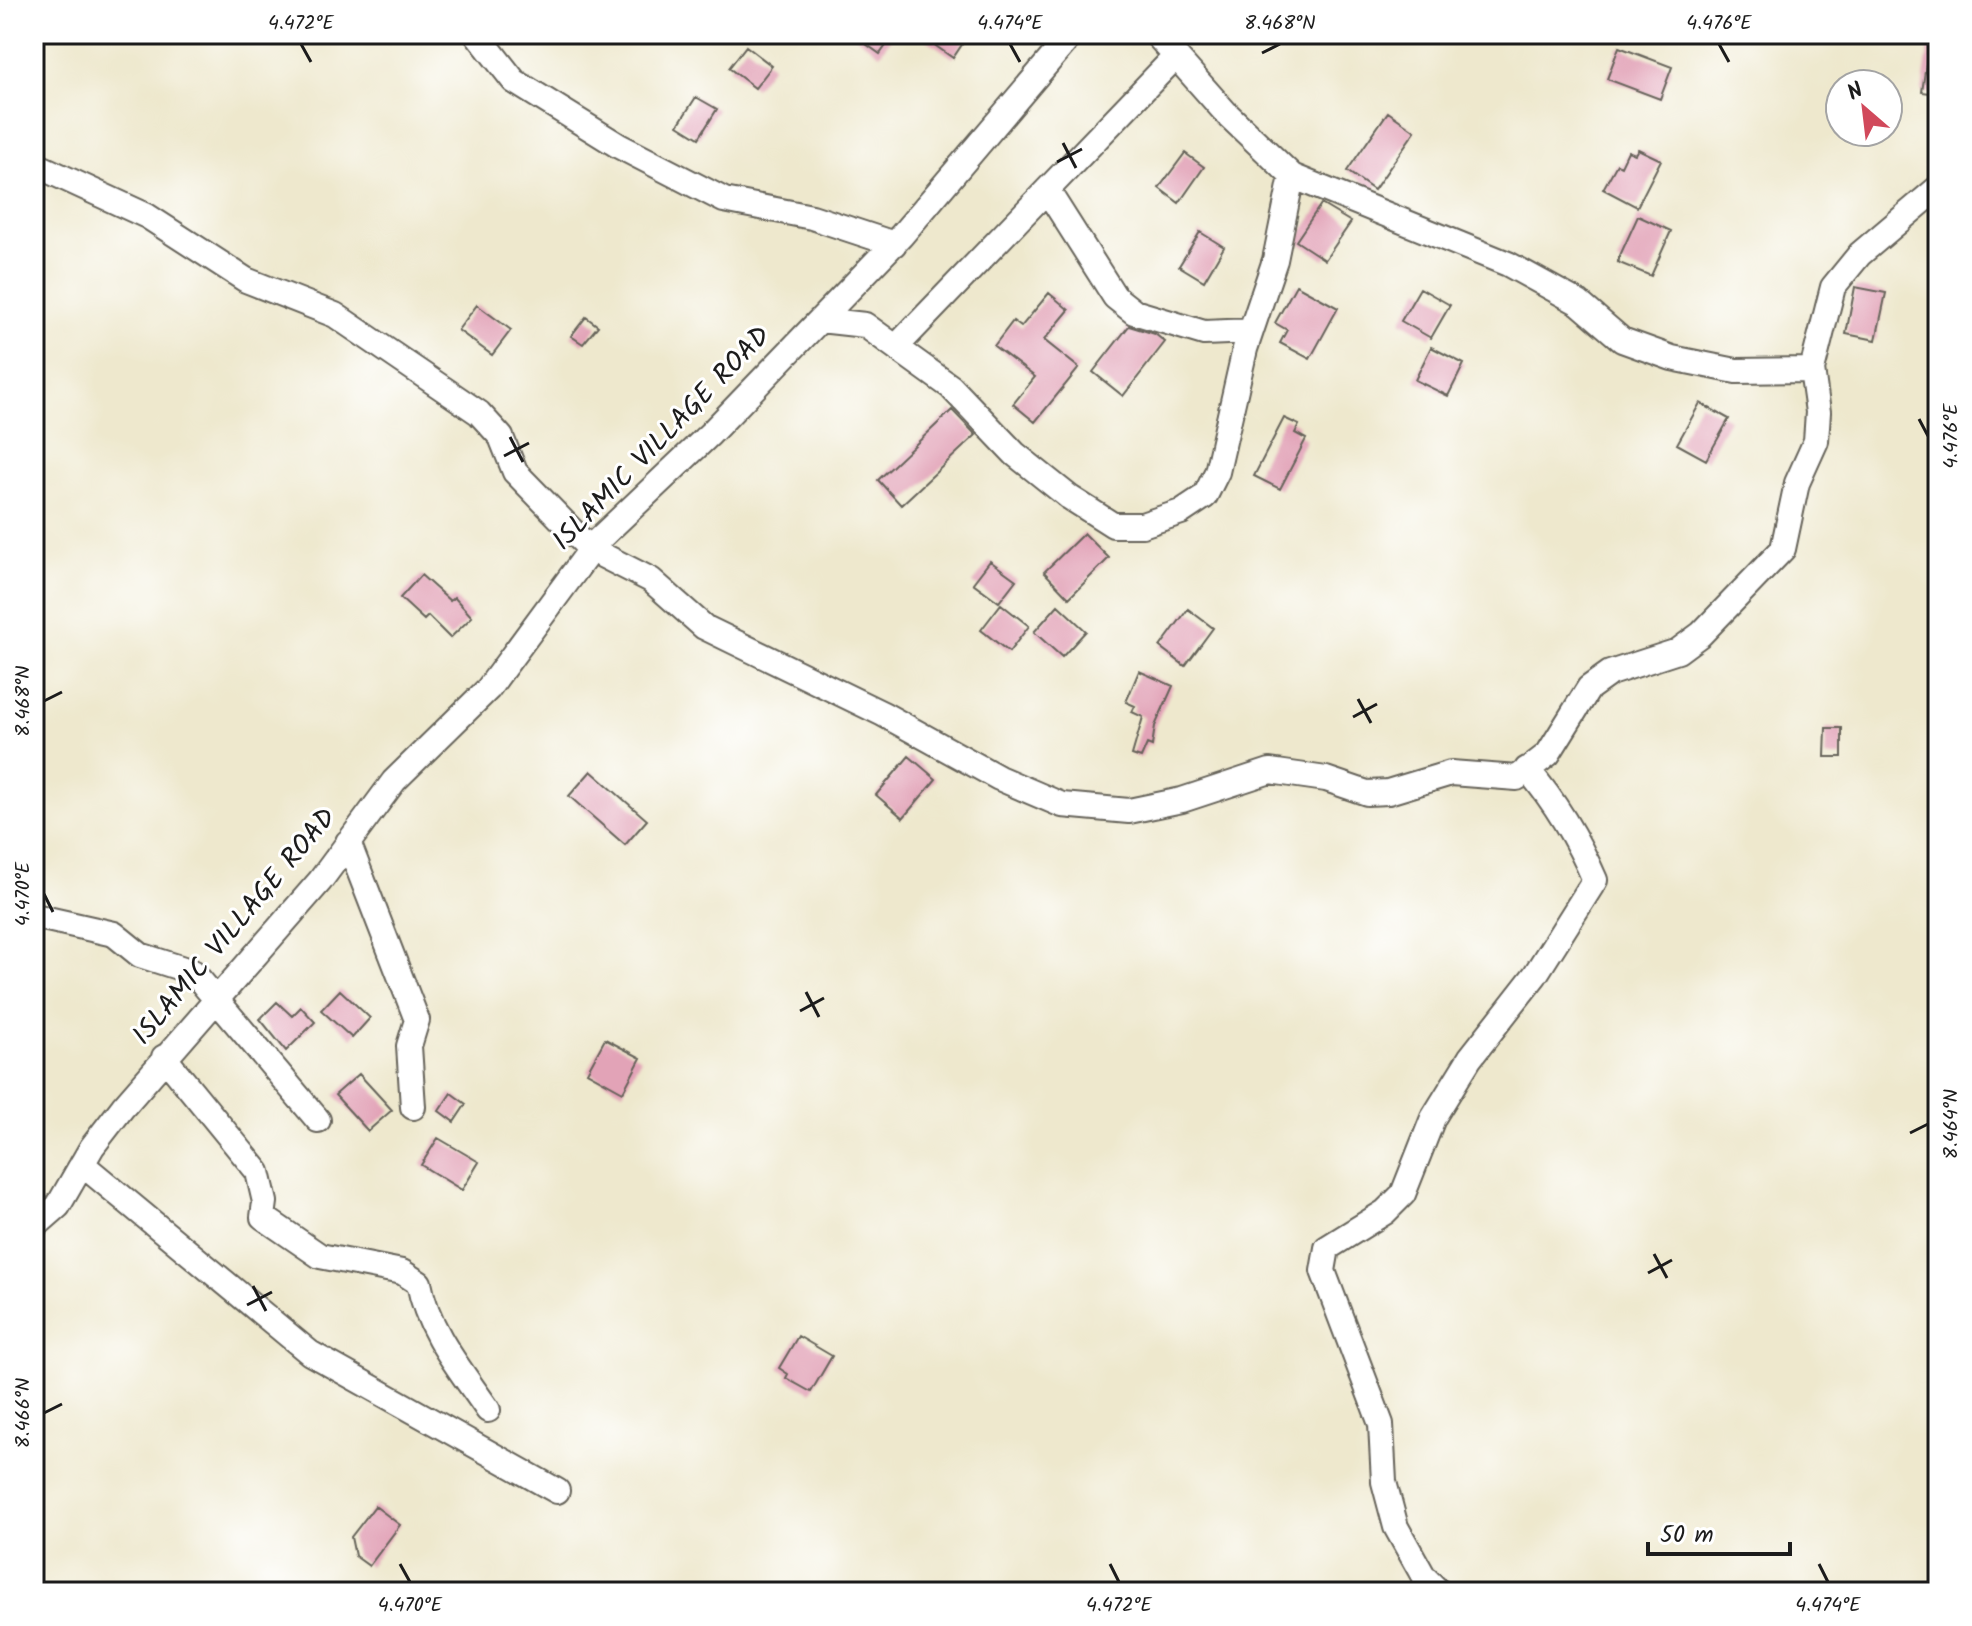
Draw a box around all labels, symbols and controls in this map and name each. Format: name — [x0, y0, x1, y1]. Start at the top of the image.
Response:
text: 4.472°E — [268, 8, 335, 40]
text: 4.474°E — [977, 8, 1044, 40]
text: 8.468°N — [1244, 8, 1316, 40]
text: 4.476°E — [1686, 8, 1753, 40]
north arrow — [1824, 68, 1904, 148]
text: N — [1841, 74, 1870, 111]
street label: ISLAMIC VILLAGE ROAD — [542, 316, 782, 562]
text: 4.476°E — [1936, 402, 1968, 469]
text: 8.468°N — [8, 665, 40, 737]
street label: ISLAMIC VILLAGE ROAD — [122, 798, 348, 1056]
text: 4.470°E — [8, 860, 40, 926]
text: 8.464°N — [1936, 1089, 1968, 1159]
text: 8.466°N — [8, 1378, 40, 1448]
scale bar — [1648, 1506, 1790, 1556]
text: 50 m — [1660, 1516, 1714, 1555]
text: 4.470°E — [378, 1590, 444, 1622]
text: 4.472°E — [1086, 1590, 1153, 1622]
text: 4.474°E — [1795, 1590, 1862, 1622]

